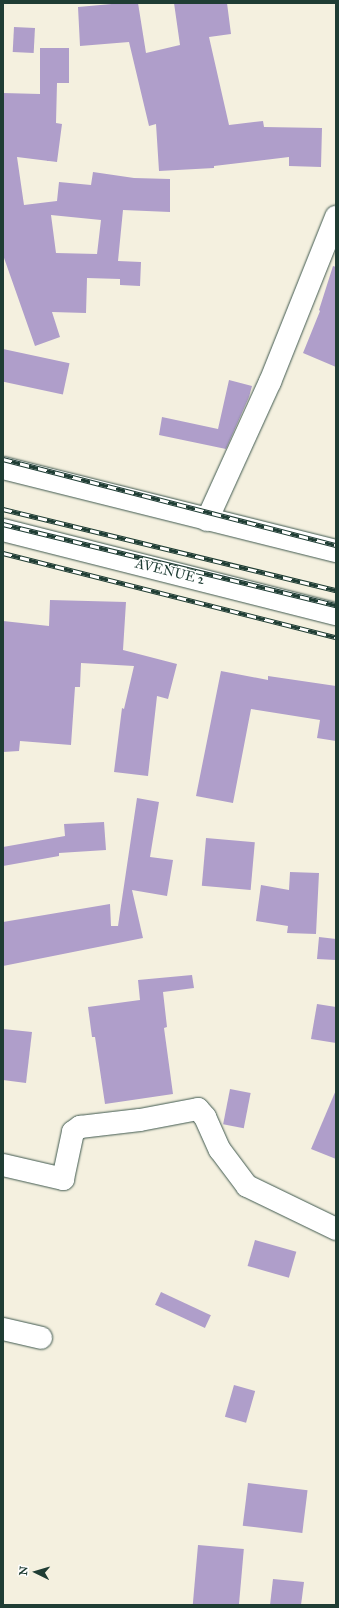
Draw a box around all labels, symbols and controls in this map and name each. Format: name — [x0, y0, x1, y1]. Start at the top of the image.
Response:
street label: AVENUE 2 — [134, 555, 206, 589]
north arrow — [16, 1552, 56, 1592]
text: N — [17, 1566, 30, 1576]

